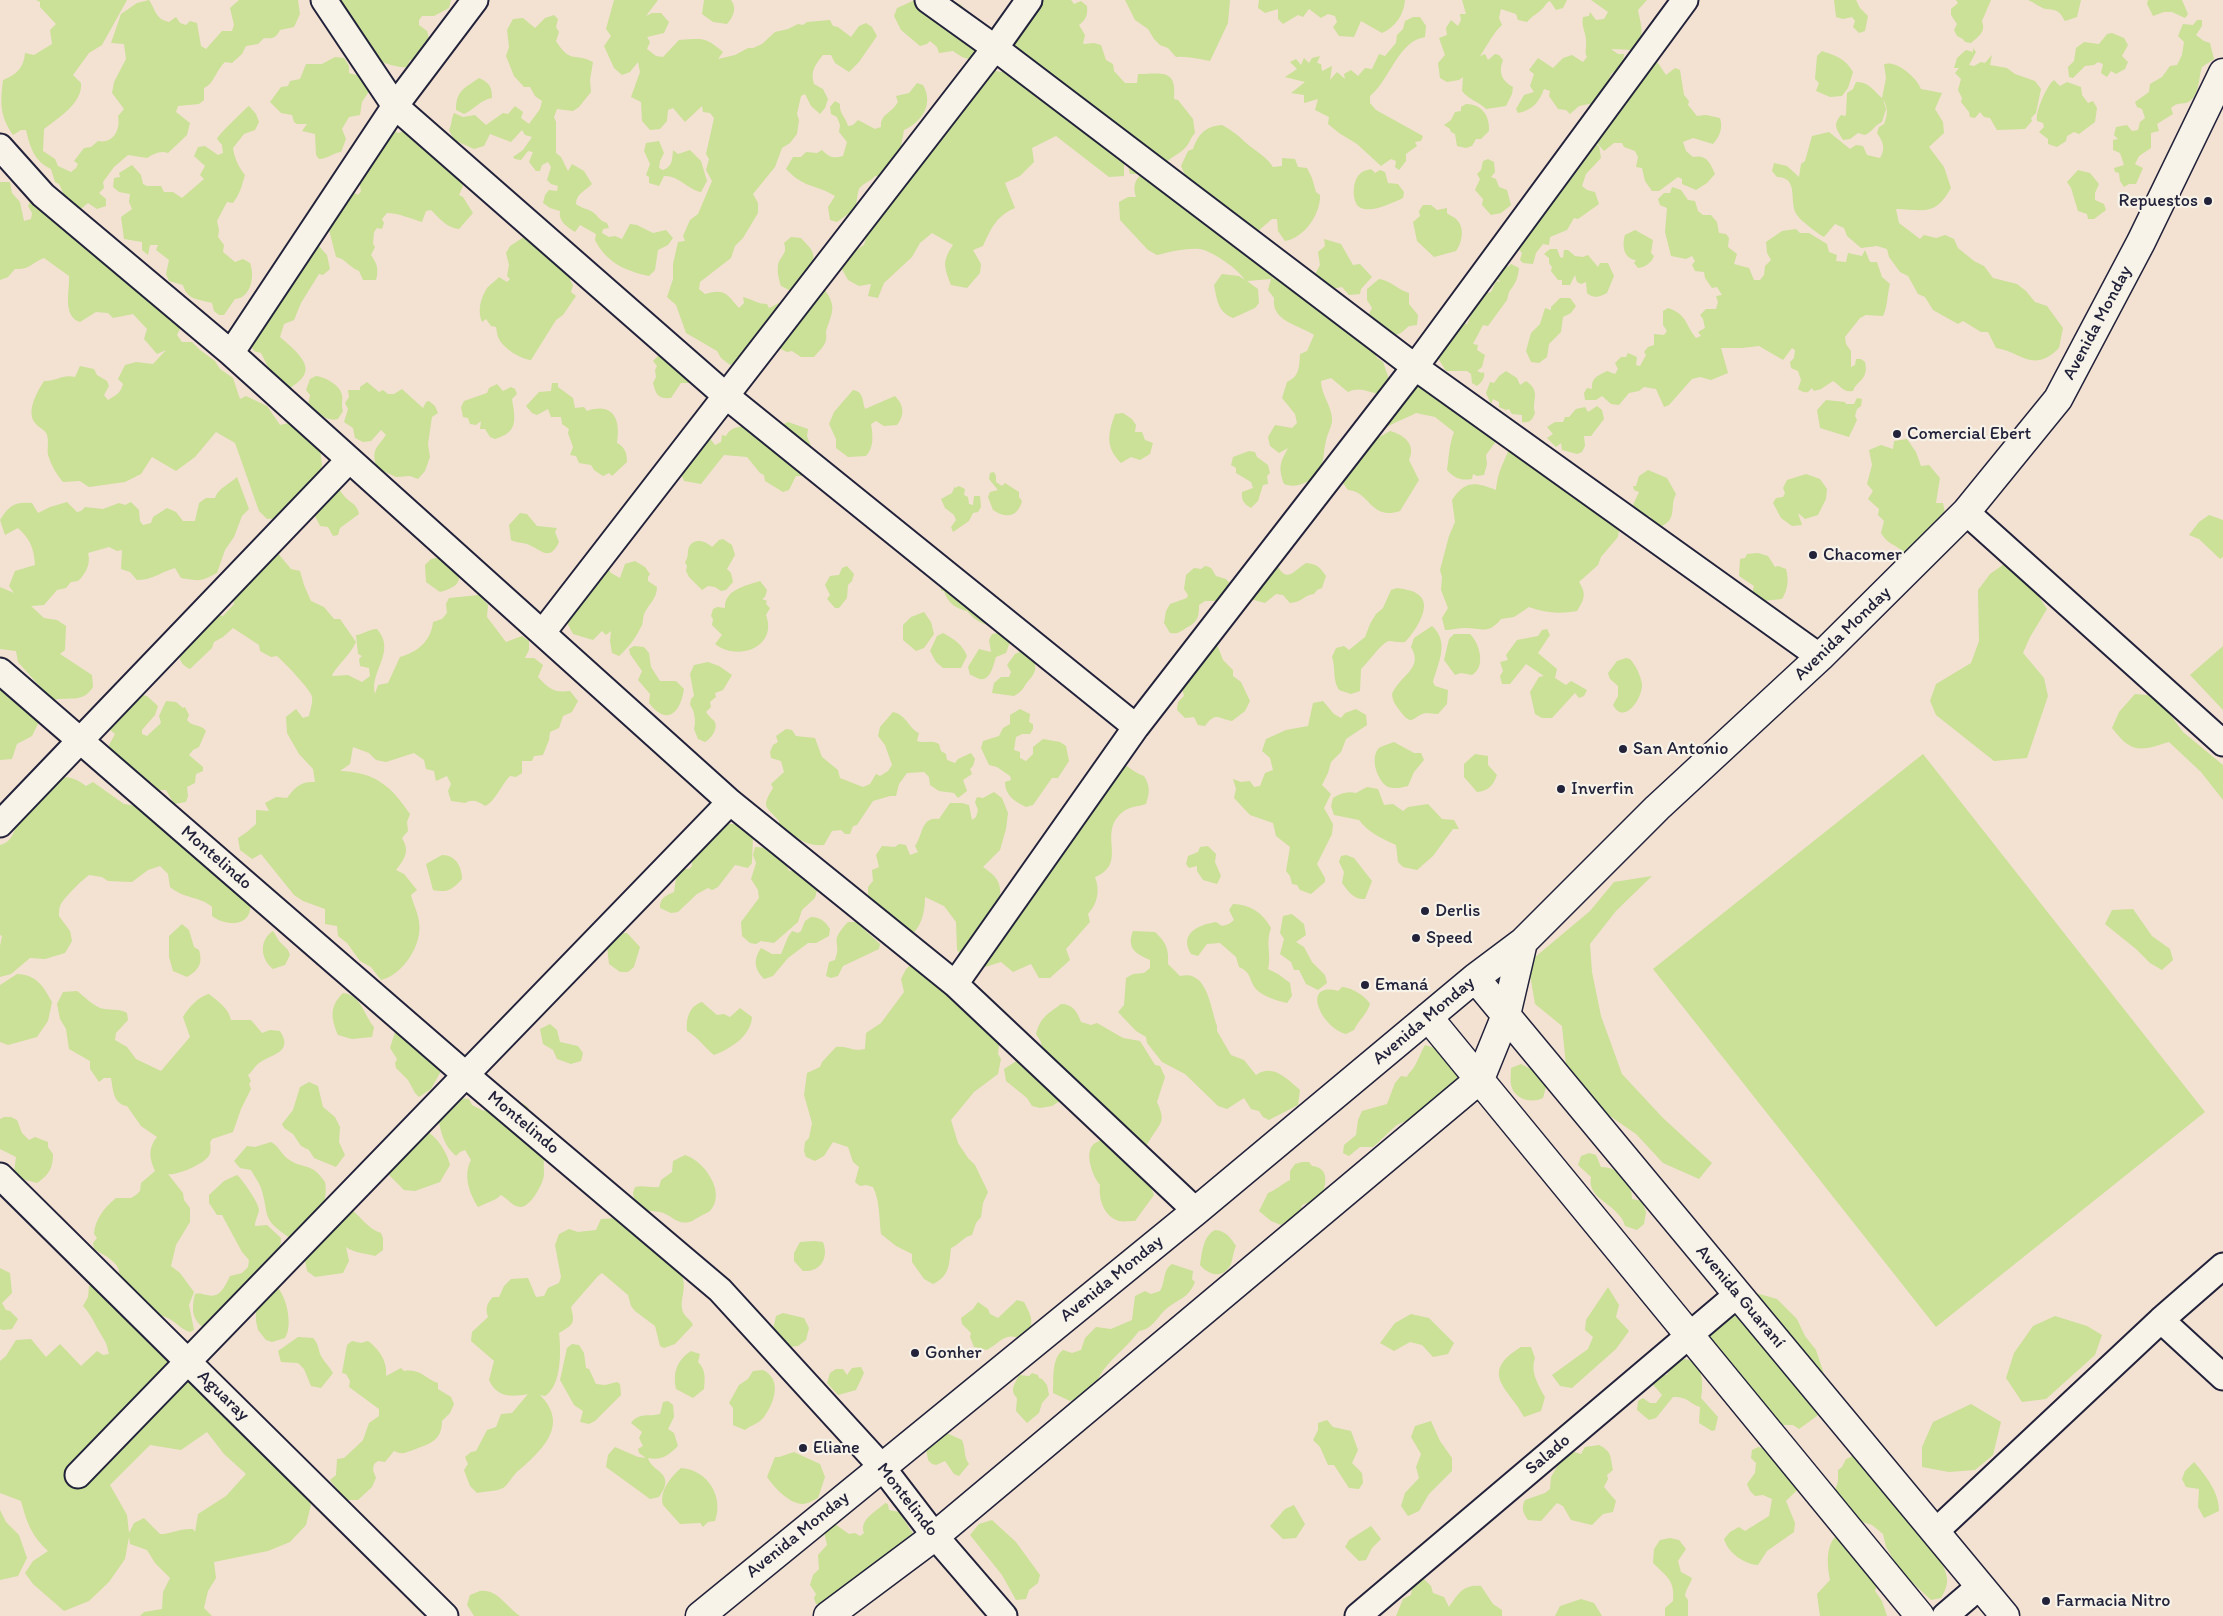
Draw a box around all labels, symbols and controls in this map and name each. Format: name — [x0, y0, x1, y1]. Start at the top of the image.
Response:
place label: Repuestos — [2119, 190, 2198, 212]
marker: Repuestos — [2202, 195, 2214, 207]
street label: Avenida Monday — [2059, 262, 2137, 384]
place label: Comercial Ebert — [1907, 423, 2031, 445]
marker: Comercial Ebert — [1891, 428, 1903, 440]
place label: Chacomer — [1823, 544, 1902, 566]
marker: Chacomer — [1807, 549, 1819, 561]
street label: Avenida Monday — [1790, 582, 1896, 686]
place label: San Antonio — [1633, 738, 1728, 760]
marker: San Antonio — [1617, 743, 1629, 755]
place label: Inverfin — [1571, 778, 1634, 800]
marker: Inverfin — [1555, 783, 1567, 795]
street label: Montelindo — [176, 821, 256, 895]
place label: Derlis — [1435, 900, 1480, 922]
marker: Derlis — [1419, 905, 1431, 917]
place label: Speed — [1426, 927, 1472, 949]
marker: Speed — [1410, 932, 1422, 944]
street label: Avenida Monday — [1369, 972, 1479, 1070]
place label: Emaná — [1375, 974, 1428, 996]
marker: Emaná — [1359, 979, 1371, 991]
street label: Montelindo — [483, 1087, 563, 1159]
street label: Avenida Monday — [1056, 1231, 1168, 1327]
street label: Avenida Guaraní — [1691, 1241, 1789, 1353]
place label: Gonher — [925, 1342, 982, 1364]
marker: Gonher — [909, 1347, 921, 1359]
street label: Aguaray — [192, 1366, 254, 1426]
street label: Salado — [1521, 1430, 1575, 1480]
place label: Eliane — [813, 1437, 860, 1459]
marker: Eliane — [797, 1442, 809, 1454]
street label: Montelindo — [872, 1459, 942, 1541]
street label: Avenida Monday — [742, 1487, 854, 1583]
place label: Farmacia Nitro — [2056, 1590, 2170, 1612]
marker: Farmacia Nitro — [2040, 1595, 2052, 1607]

